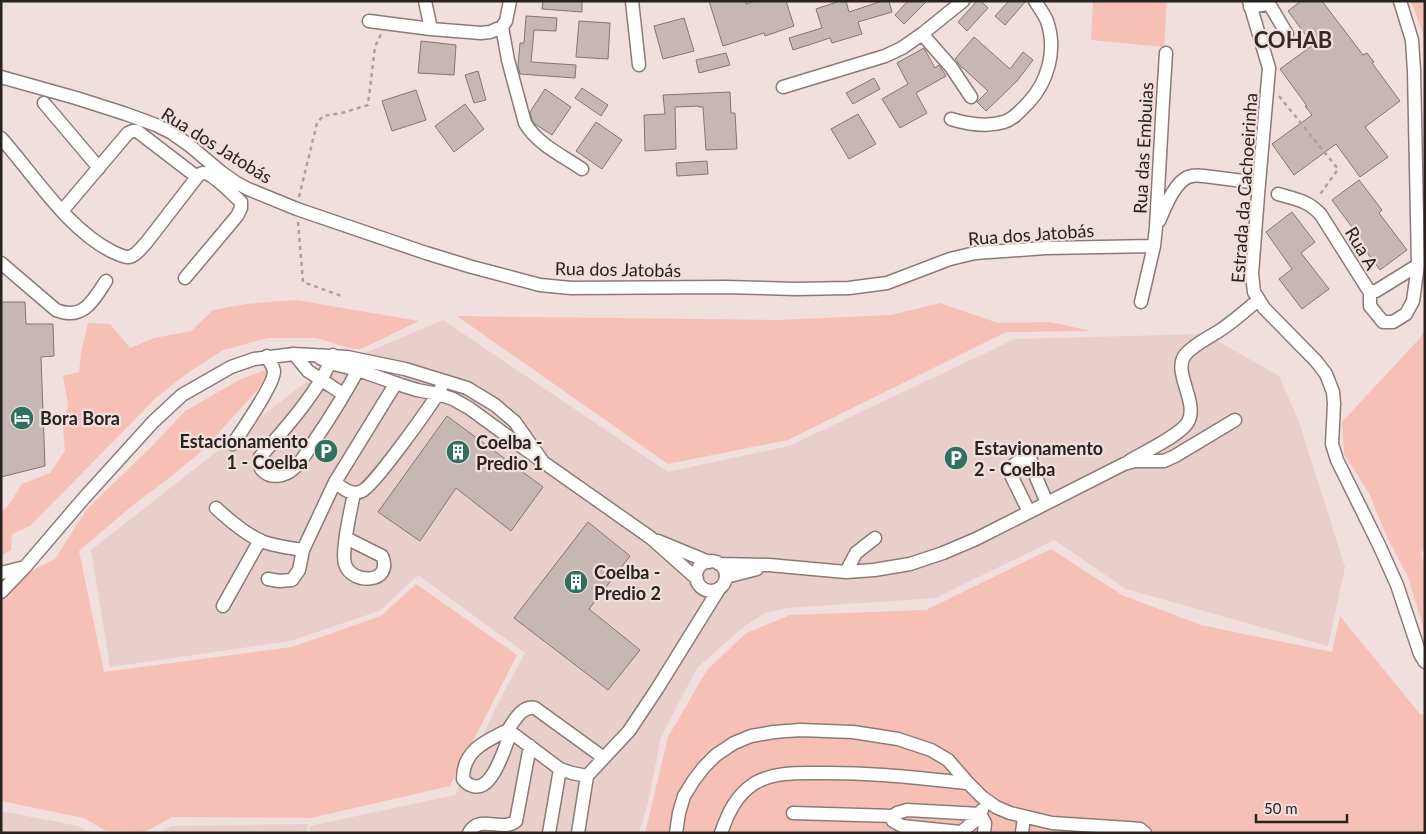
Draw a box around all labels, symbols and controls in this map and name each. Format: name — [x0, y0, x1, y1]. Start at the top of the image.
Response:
district label: COHAB — [1254, 26, 1332, 53]
street label: Rua das Embuias — [1129, 81, 1157, 215]
street label: Estrada da Cachoeirinha — [1226, 92, 1262, 284]
street label: Rua dos Jatobás — [158, 102, 276, 188]
street label: Rua dos Jatobás — [967, 219, 1095, 249]
street label: Rua A — [1341, 223, 1384, 274]
street label: Rua dos Jatobás — [555, 257, 681, 281]
hotel icon: Bora Bora — [9, 405, 35, 431]
place label: Bora Bora — [40, 407, 120, 429]
place label: Estacionamento 1 - Coelba — [179, 430, 308, 473]
place label: Coelba - Predio 1 — [476, 431, 543, 474]
place label: Estavionamento 2 - Coelba — [974, 437, 1103, 480]
parking icon: Estacionamento 1 - Coelba — [313, 438, 339, 464]
building icon: Coelba - Predio 1 — [445, 439, 471, 465]
parking icon: Estavionamento 2 - Coelba — [943, 445, 969, 471]
place label: Coelba - Predio 2 — [594, 561, 661, 604]
building icon: Coelba - Predio 2 — [563, 569, 589, 595]
scale bar — [1256, 792, 1347, 824]
text: 50 m — [1264, 799, 1298, 817]

